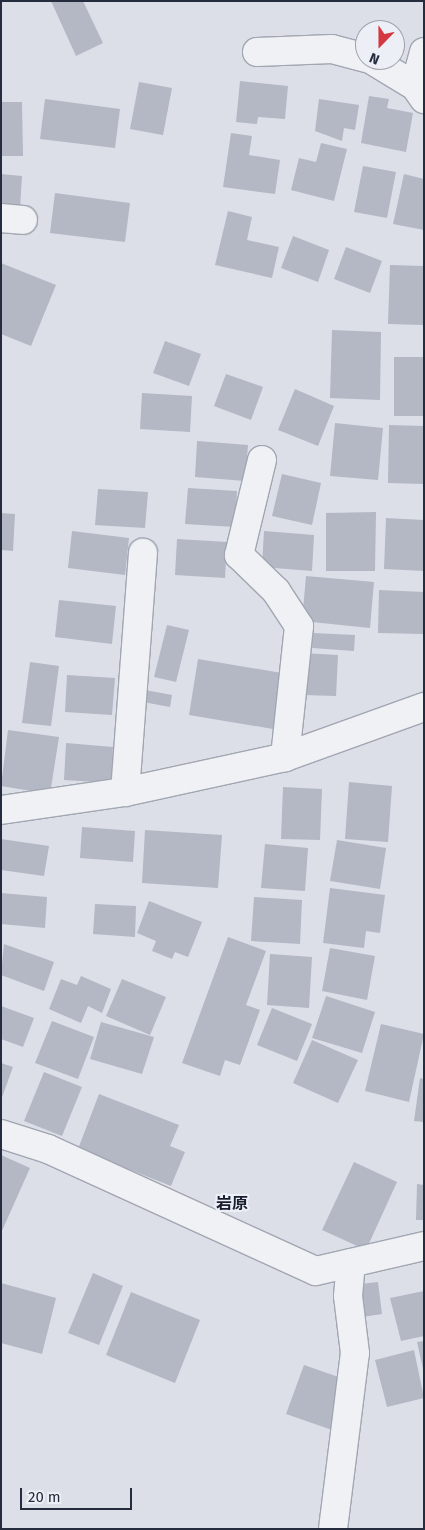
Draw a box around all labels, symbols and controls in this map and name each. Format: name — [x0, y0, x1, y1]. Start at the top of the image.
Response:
north arrow — [355, 20, 405, 70]
text: N — [367, 49, 382, 68]
district label: 岩原 — [216, 1194, 248, 1214]
scale bar — [22, 1478, 135, 1510]
text: 20 m — [28, 1488, 61, 1506]

